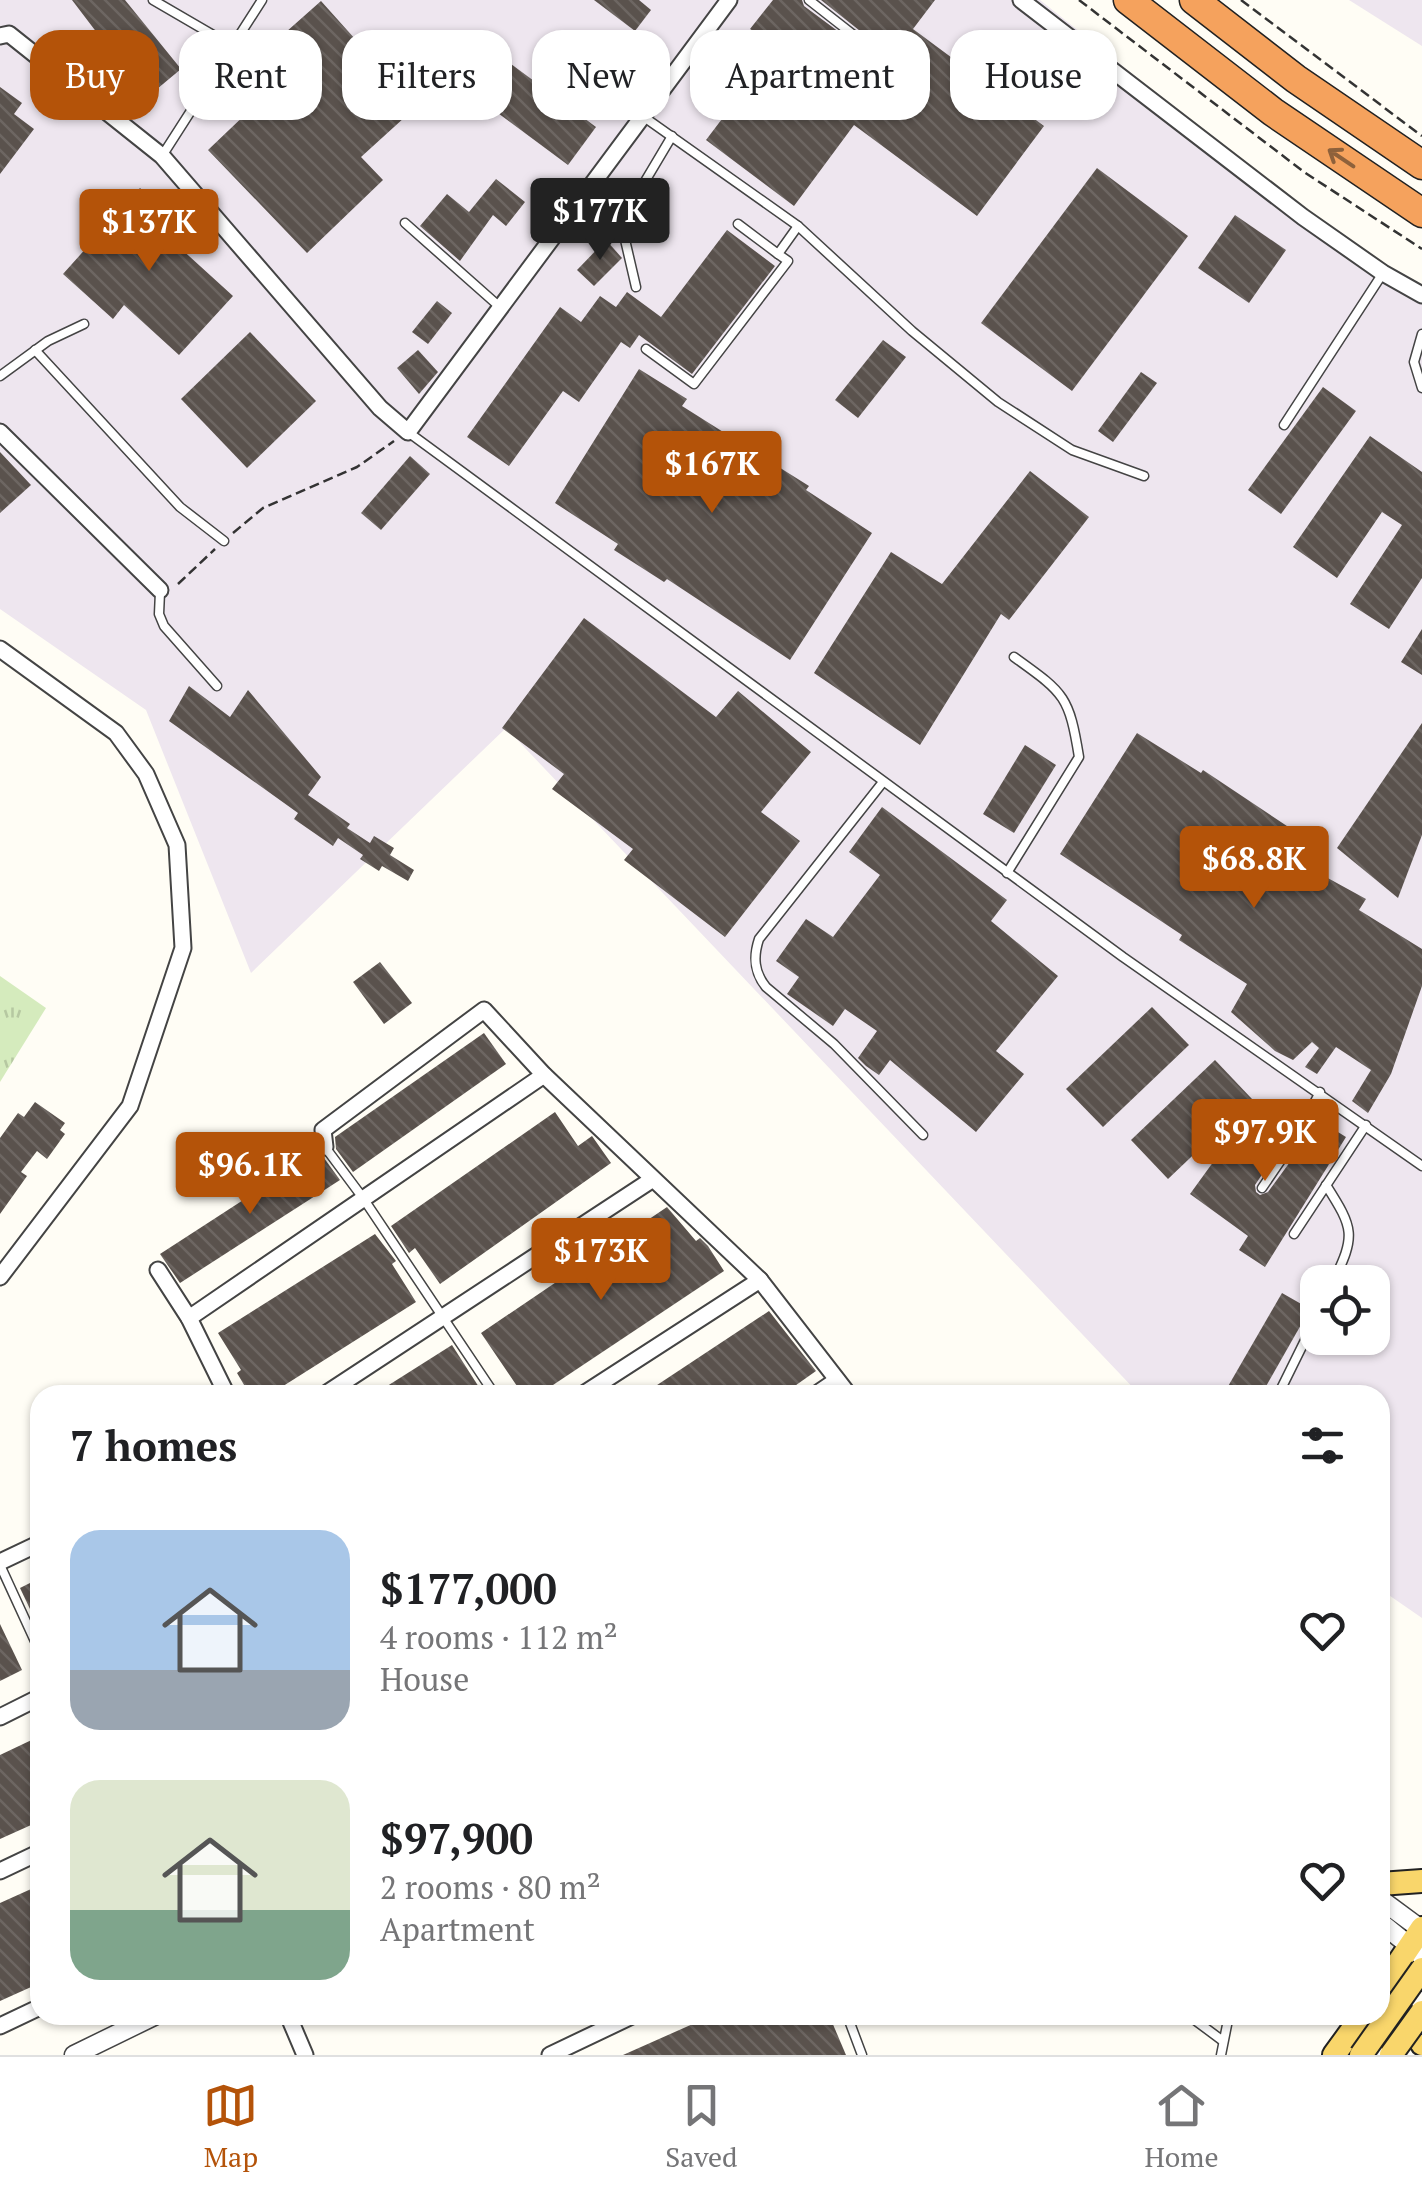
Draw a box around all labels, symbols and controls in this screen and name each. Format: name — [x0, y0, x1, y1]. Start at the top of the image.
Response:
chip: Buy — [30, 30, 159, 120]
chip: Rent — [179, 30, 322, 120]
chip: Filters — [342, 30, 512, 120]
chip: New — [532, 30, 670, 120]
chip: Apartment — [690, 30, 930, 120]
chip: House — [950, 30, 1117, 120]
one-way arrow — [1328, 148, 1356, 169]
pin: $177K — [530, 178, 670, 263]
pin: $137K — [79, 189, 219, 274]
text: $177K — [552, 189, 648, 231]
text: $137K — [101, 200, 197, 242]
pin: $167K — [642, 431, 782, 516]
text: $167K — [664, 442, 760, 484]
pin: $68.8K — [1173, 826, 1335, 911]
text: $68.8K — [1202, 837, 1306, 879]
pin: $97.9K — [1184, 1099, 1346, 1184]
text: $97.9K — [1214, 1110, 1316, 1152]
pin: $96.1K — [169, 1132, 331, 1217]
text: $96.1K — [198, 1143, 302, 1185]
pin: $173K — [531, 1218, 671, 1303]
text: $173K — [553, 1229, 649, 1271]
map controls — [1300, 1265, 1390, 1355]
button: locate — [1300, 1265, 1390, 1355]
text: 7 homes — [70, 1417, 237, 1473]
icon: filters — [1295, 1418, 1350, 1473]
text: $177,000 — [380, 1560, 557, 1616]
icon: home — [150, 1570, 270, 1690]
icon: heart — [1295, 1603, 1350, 1658]
text: 4 rooms · 112 m² — [380, 1616, 618, 1658]
text: House — [380, 1658, 469, 1700]
text: $97,900 — [380, 1810, 533, 1866]
icon: home — [150, 1820, 270, 1940]
icon: heart — [1295, 1853, 1350, 1908]
text: 2 rooms · 80 m² — [380, 1866, 601, 1908]
text: Apartment — [380, 1908, 535, 1950]
tab: Map — [203, 2078, 258, 2175]
tab: Saved — [665, 2078, 738, 2175]
tab: Home — [1144, 2078, 1219, 2175]

